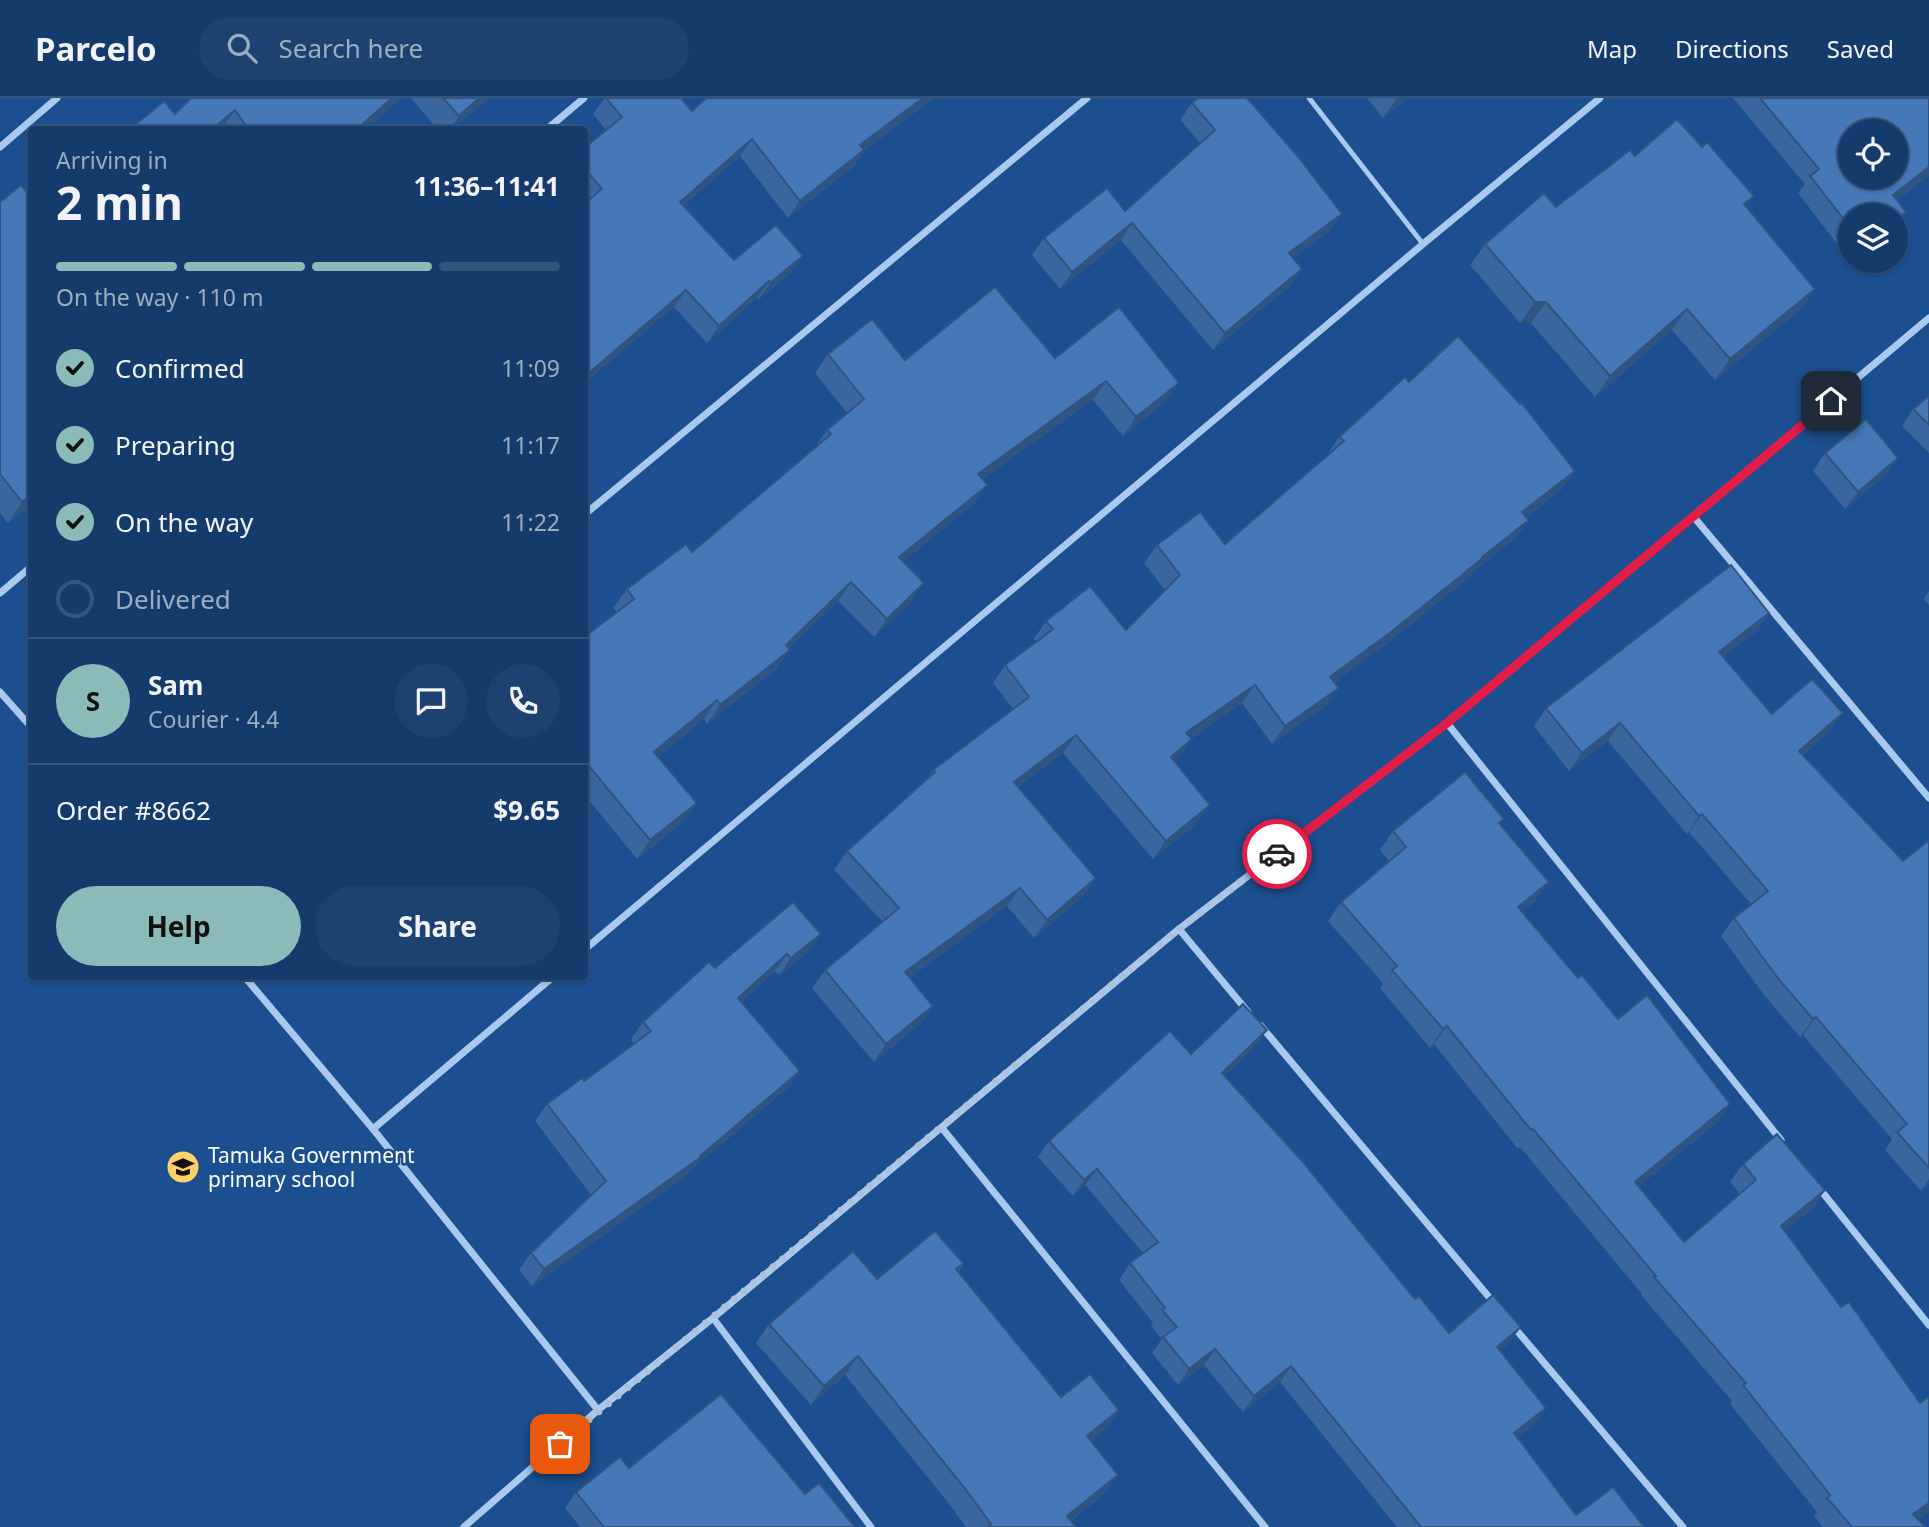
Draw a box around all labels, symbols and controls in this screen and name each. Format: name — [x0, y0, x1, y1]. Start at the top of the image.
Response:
search box — [199, 17, 689, 80]
text: Parcelo — [35, 26, 157, 71]
icon: search — [223, 29, 261, 67]
text: Search here — [279, 30, 423, 66]
text: Map — [1587, 32, 1637, 65]
text: Directions — [1675, 32, 1789, 65]
text: Saved — [1827, 32, 1894, 65]
map controls — [1838, 119, 1908, 273]
button: locate — [1838, 119, 1908, 189]
text: Arriving in — [56, 144, 168, 176]
text: 11:36–11:41 — [413, 168, 560, 204]
text: 2 min — [56, 171, 183, 233]
button: layers — [1838, 203, 1908, 273]
text: On the way · 110 m — [56, 281, 263, 313]
icon: check — [56, 349, 94, 387]
text: Confirmed — [115, 350, 245, 386]
text: 11:09 — [501, 352, 560, 384]
pin — [1801, 371, 1861, 431]
icon: home — [1812, 382, 1850, 420]
icon: check — [56, 426, 94, 464]
text: Preparing — [115, 427, 236, 463]
text: 11:17 — [501, 429, 560, 461]
icon: check — [56, 503, 94, 541]
text: On the way — [115, 504, 253, 540]
text: 11:22 — [501, 506, 560, 538]
text: Delivered — [115, 581, 231, 617]
button: chat — [394, 664, 468, 738]
button: phone — [486, 664, 560, 738]
text: Sam — [148, 667, 203, 703]
text: S — [86, 683, 100, 719]
text: Courier · 4.4 — [148, 703, 279, 735]
text: Order #8662 — [56, 792, 211, 828]
text: $9.65 — [493, 792, 560, 828]
courier — [1242, 819, 1312, 889]
icon: car — [1258, 835, 1296, 873]
button: Help — [56, 886, 301, 966]
button: Share — [315, 886, 560, 966]
place label: Tamuka Government primary school — [208, 1141, 415, 1193]
school or university icon: Tamuka Government primary school — [164, 1148, 202, 1186]
pin — [530, 1414, 590, 1474]
icon: bag — [541, 1425, 579, 1463]

